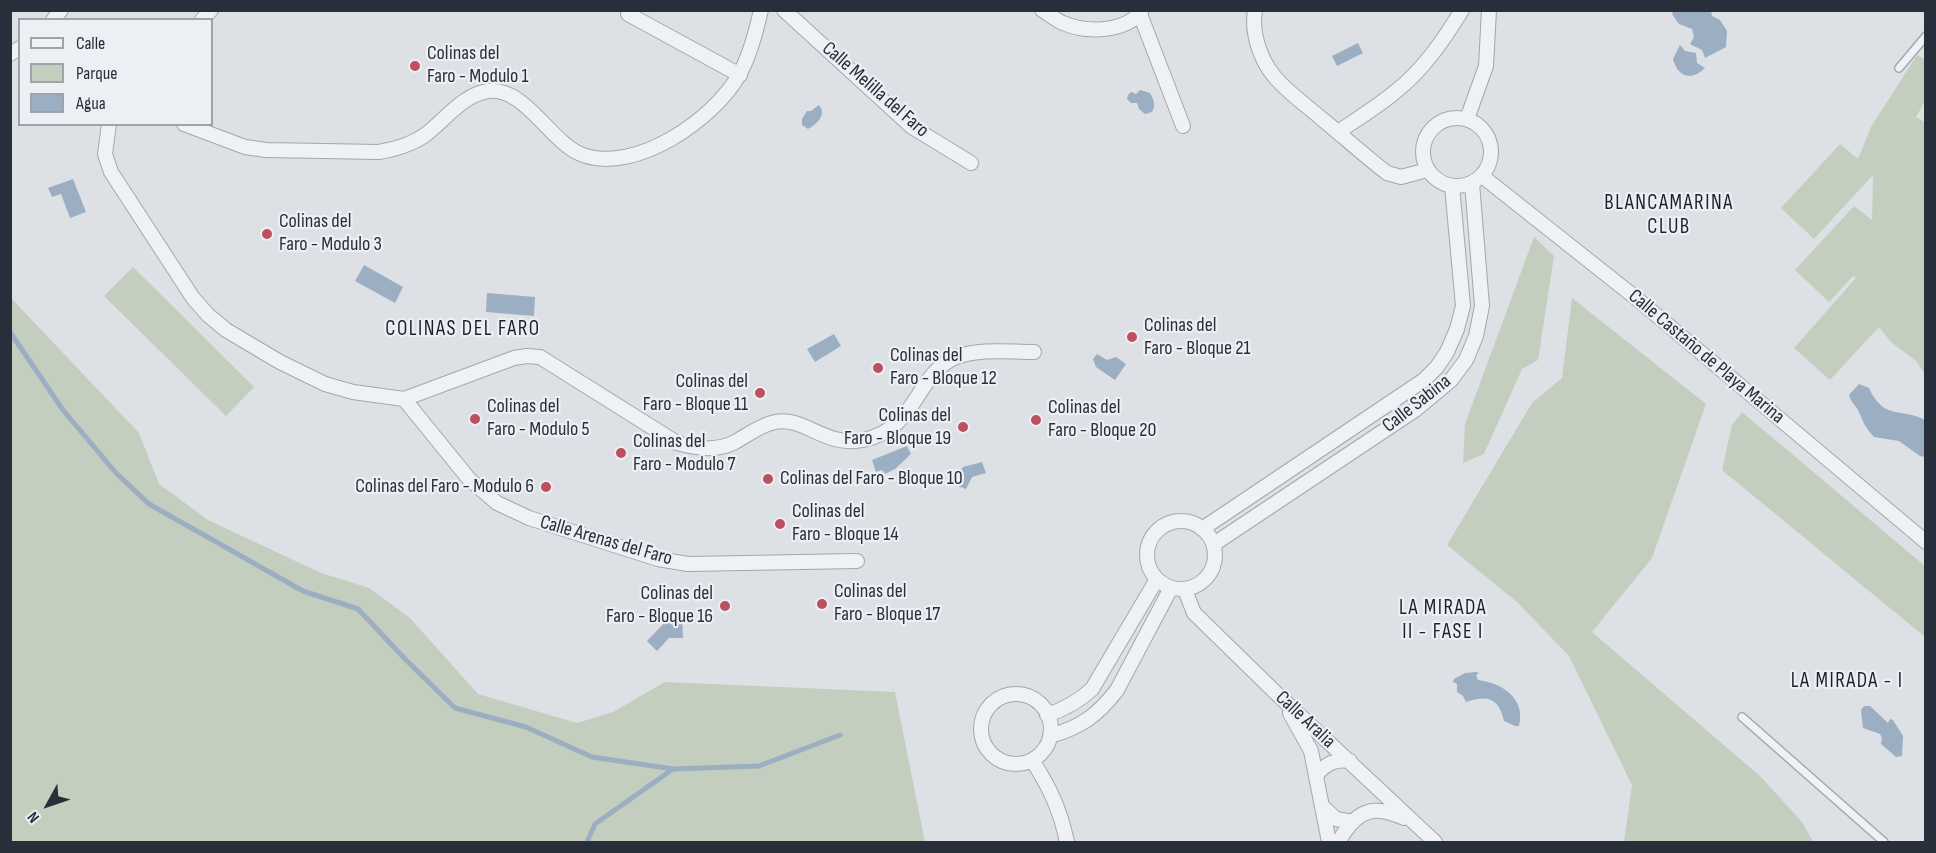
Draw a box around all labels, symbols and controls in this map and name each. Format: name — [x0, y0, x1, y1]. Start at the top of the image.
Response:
legend — [18, 18, 213, 126]
text: Calle — [76, 33, 105, 54]
street label: Calle Melilla del Faro — [817, 37, 933, 143]
place label: Colinas del Faro - Modulo 1 — [427, 42, 528, 89]
marker: Colinas del Faro - Modulo 1 — [408, 59, 422, 73]
text: Parque — [76, 63, 117, 84]
text: Agua — [76, 93, 106, 114]
district label: BLANCAMARINA CLUB — [1604, 191, 1734, 241]
place label: Colinas del Faro - Modulo 3 — [279, 210, 382, 257]
marker: Colinas del Faro - Modulo 3 — [260, 227, 274, 241]
street label: Calle Castaño de Playa Marina — [1623, 285, 1789, 429]
place label: Colinas del Faro - Bloque 21 — [1144, 314, 1250, 361]
district label: COLINAS DEL FARO — [385, 317, 541, 343]
marker: Colinas del Faro - Bloque 21 — [1125, 330, 1139, 344]
place label: Colinas del Faro - Bloque 12 — [890, 344, 997, 391]
marker: Colinas del Faro - Bloque 12 — [871, 361, 885, 375]
place label: Colinas del Faro - Bloque 11 — [643, 370, 748, 417]
street label: Calle Sabina — [1378, 370, 1456, 438]
marker: Colinas del Faro - Bloque 11 — [753, 386, 767, 400]
place label: Colinas del Faro - Modulo 5 — [487, 395, 589, 442]
place label: Colinas del Faro - Bloque 20 — [1048, 396, 1156, 443]
place label: Colinas del Faro - Bloque 19 — [844, 404, 951, 451]
marker: Colinas del Faro - Modulo 5 — [468, 412, 482, 426]
marker: Colinas del Faro - Bloque 20 — [1029, 413, 1043, 427]
marker: Colinas del Faro - Bloque 19 — [956, 420, 970, 434]
place label: Colinas del Faro - Modulo 7 — [633, 430, 735, 477]
marker: Colinas del Faro - Modulo 7 — [614, 446, 628, 460]
place label: Colinas del Faro - Bloque 10 — [780, 467, 963, 491]
marker: Colinas del Faro - Bloque 10 — [761, 472, 775, 486]
place label: Colinas del Faro - Modulo 6 — [355, 475, 534, 499]
marker: Colinas del Faro - Modulo 6 — [539, 480, 553, 494]
place label: Colinas del Faro - Bloque 14 — [792, 500, 899, 547]
street label: Calle Arenas del Faro — [537, 511, 675, 571]
marker: Colinas del Faro - Bloque 14 — [773, 517, 787, 531]
place label: Colinas del Faro - Bloque 17 — [834, 580, 940, 627]
place label: Colinas del Faro - Bloque 16 — [606, 582, 713, 629]
district label: LA MIRADA II - FASE I — [1399, 596, 1487, 646]
marker: Colinas del Faro - Bloque 17 — [815, 597, 829, 611]
marker: Colinas del Faro - Bloque 16 — [718, 599, 732, 613]
district label: LA MIRADA - I — [1791, 669, 1903, 695]
street label: Calle Aralia — [1270, 686, 1340, 754]
north arrow — [18, 775, 78, 835]
text: N — [24, 808, 44, 826]

